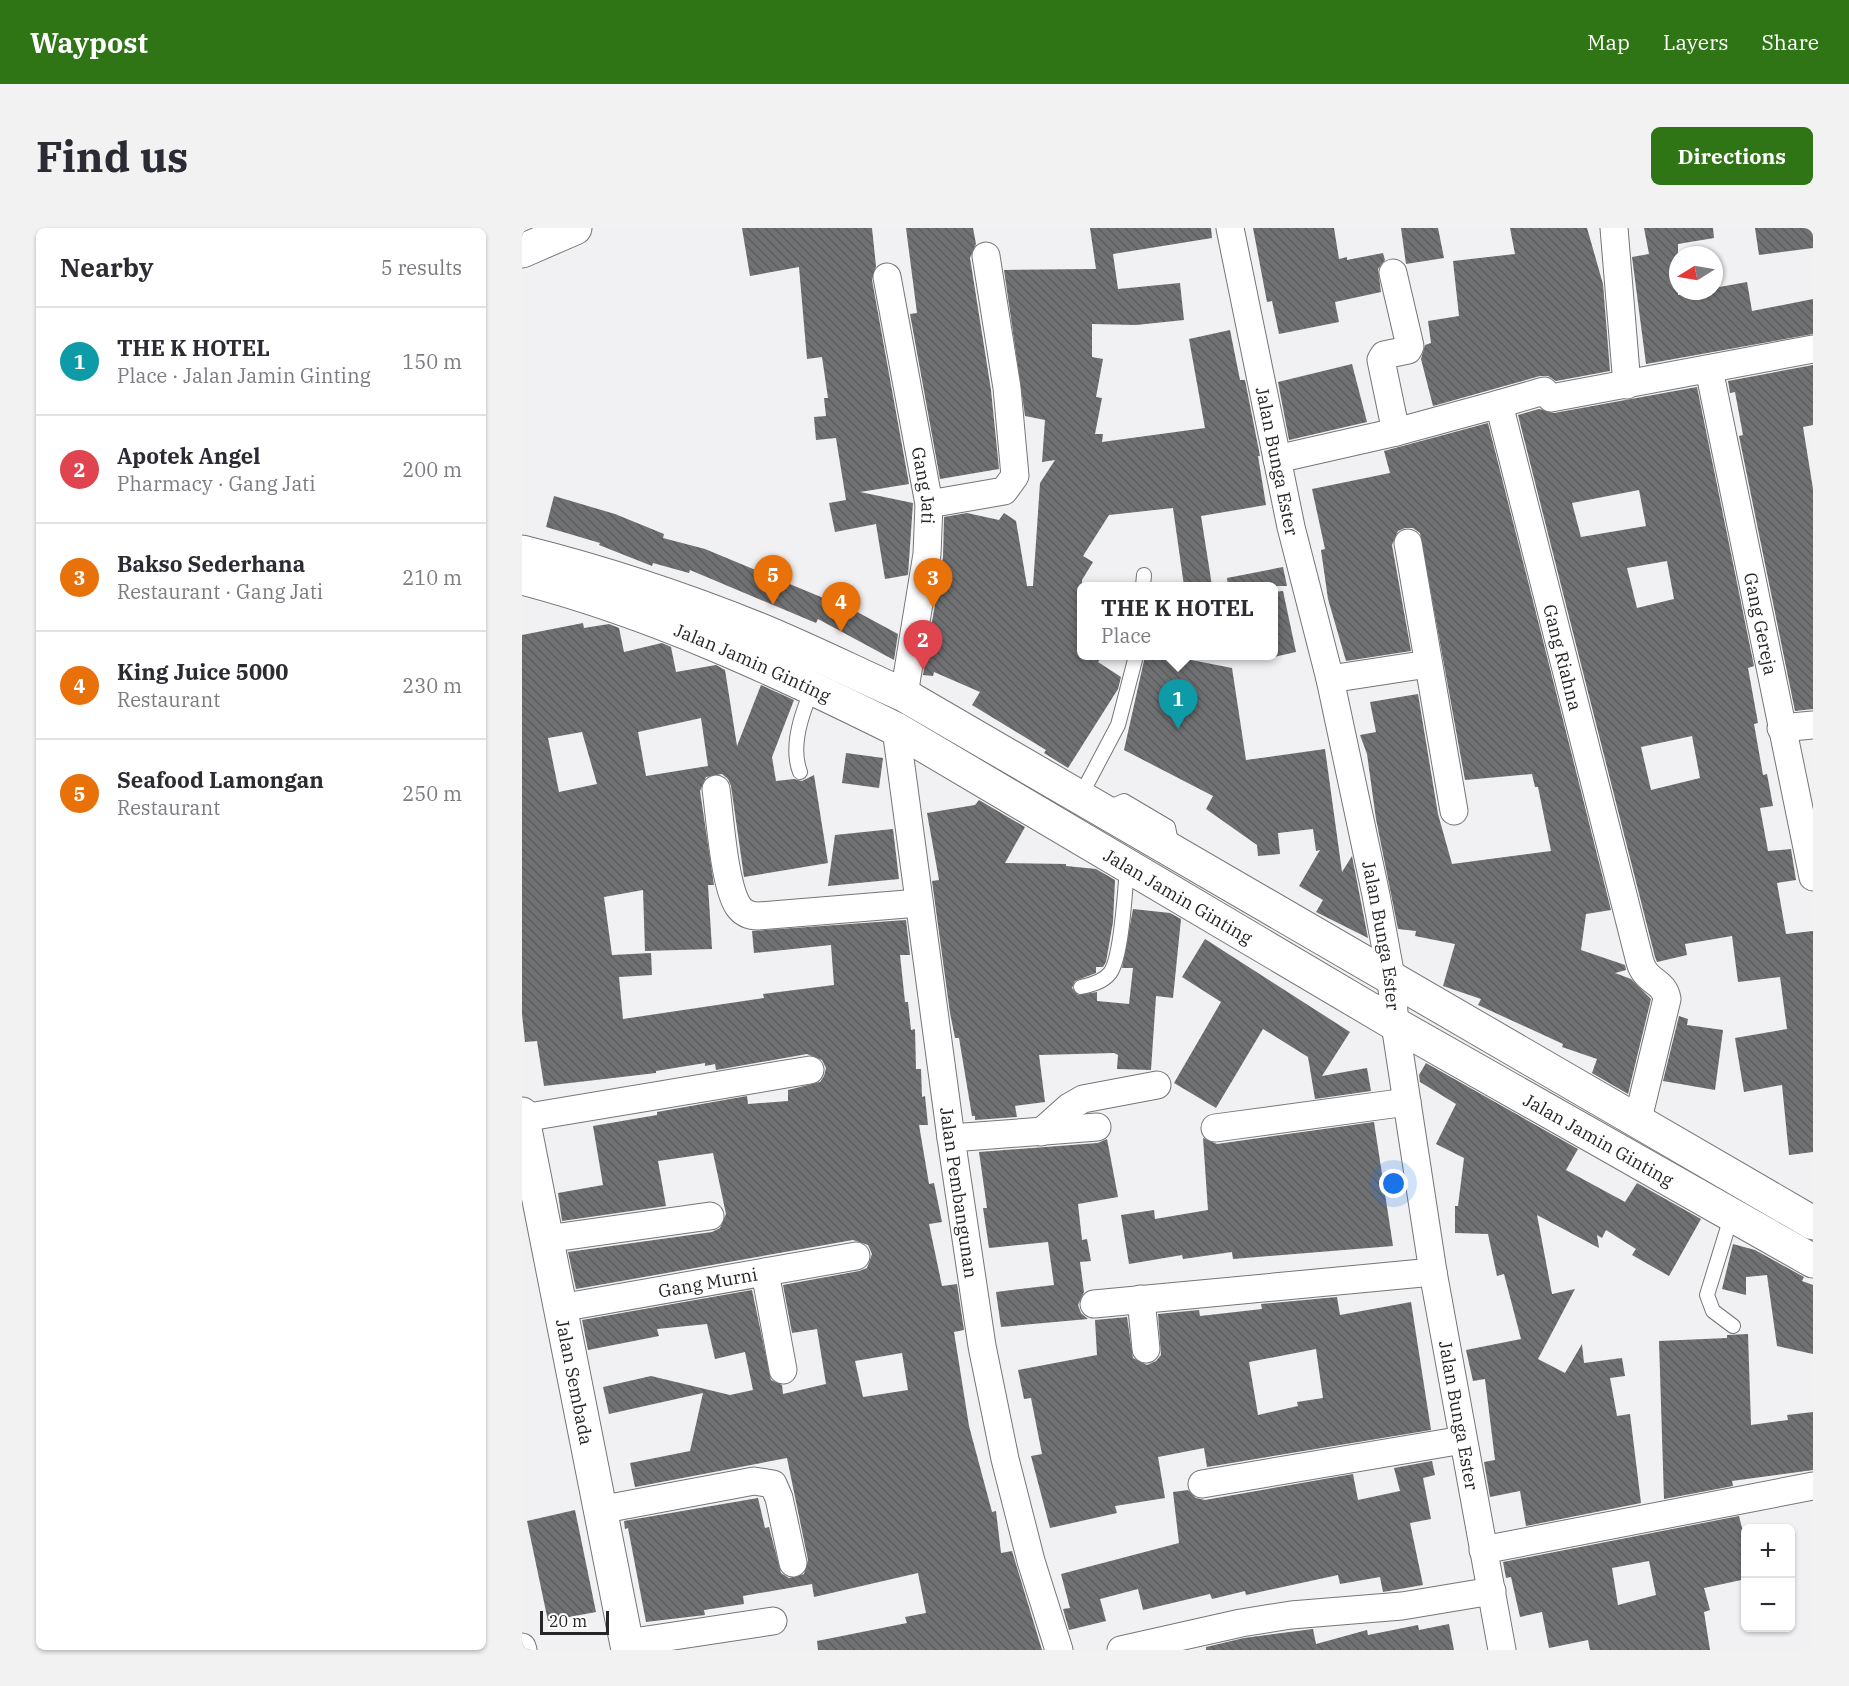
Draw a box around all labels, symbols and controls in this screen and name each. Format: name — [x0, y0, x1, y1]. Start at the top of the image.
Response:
text: Waypost — [30, 24, 148, 61]
text: Map — [1587, 28, 1630, 56]
text: Layers — [1663, 28, 1729, 56]
text: Share — [1762, 28, 1819, 56]
button: Directions — [1651, 127, 1813, 185]
text: Find us — [36, 129, 188, 184]
north arrow — [1669, 246, 1723, 300]
text: Nearby — [60, 250, 154, 284]
text: 5 results — [381, 254, 462, 281]
text: THE K HOTEL — [117, 333, 270, 362]
text: 1 — [74, 348, 86, 375]
text: 150 m — [402, 348, 462, 375]
text: Place · Jalan Jamin Ginting — [117, 362, 371, 389]
street label: Jalan Bunga Ester — [1251, 385, 1304, 538]
text: Apotek Angel — [117, 441, 260, 470]
street label: Gang Jati — [907, 445, 941, 525]
text: 2 — [74, 456, 86, 483]
text: 200 m — [402, 456, 462, 483]
text: Pharmacy · Gang Jati — [117, 470, 315, 497]
text: Bakso Sederhana — [117, 549, 305, 578]
pin: 5 — [754, 556, 792, 605]
pin: 3 — [914, 558, 952, 608]
text: 3 — [74, 564, 86, 591]
text: 210 m — [402, 564, 462, 591]
street label: Gang Gereja — [1739, 570, 1783, 677]
text: Restaurant · Gang Jati — [117, 578, 323, 605]
pin: 4 — [822, 582, 860, 632]
popup — [1077, 582, 1278, 660]
text: THE K HOTEL — [1101, 593, 1254, 622]
street label: Gang Riahna — [1539, 602, 1588, 713]
street label: Jalan Jamin Ginting — [671, 618, 835, 707]
pin: 2 — [904, 620, 942, 670]
text: Place — [1101, 622, 1151, 649]
text: King Juice 5000 — [117, 657, 289, 686]
text: 4 — [74, 672, 86, 699]
text: 230 m — [402, 672, 462, 699]
pin: 1 — [1158, 680, 1198, 729]
text: Restaurant — [117, 686, 220, 713]
text: Seafood Lamongan — [117, 765, 324, 794]
text: 5 — [74, 780, 86, 807]
text: 250 m — [402, 780, 462, 807]
text: Restaurant — [117, 794, 220, 821]
street label: Jalan Jamin Ginting — [1100, 843, 1257, 949]
street label: Jalan Bunga Ester — [1358, 859, 1405, 1011]
street label: Jalan Jamin Ginting — [1520, 1088, 1678, 1191]
street label: Jalan Pembangunan — [935, 1106, 983, 1280]
your location — [1379, 1169, 1408, 1198]
street label: Gang Murni — [656, 1262, 760, 1302]
street label: Jalan Sembada — [551, 1317, 599, 1447]
street label: Jalan Bunga Ester — [1434, 1339, 1484, 1492]
map controls — [1741, 1524, 1795, 1632]
button: + — [1741, 1524, 1795, 1578]
button: − — [1741, 1578, 1795, 1632]
scale bar — [540, 1608, 609, 1636]
text: 20 m — [549, 1611, 587, 1631]

